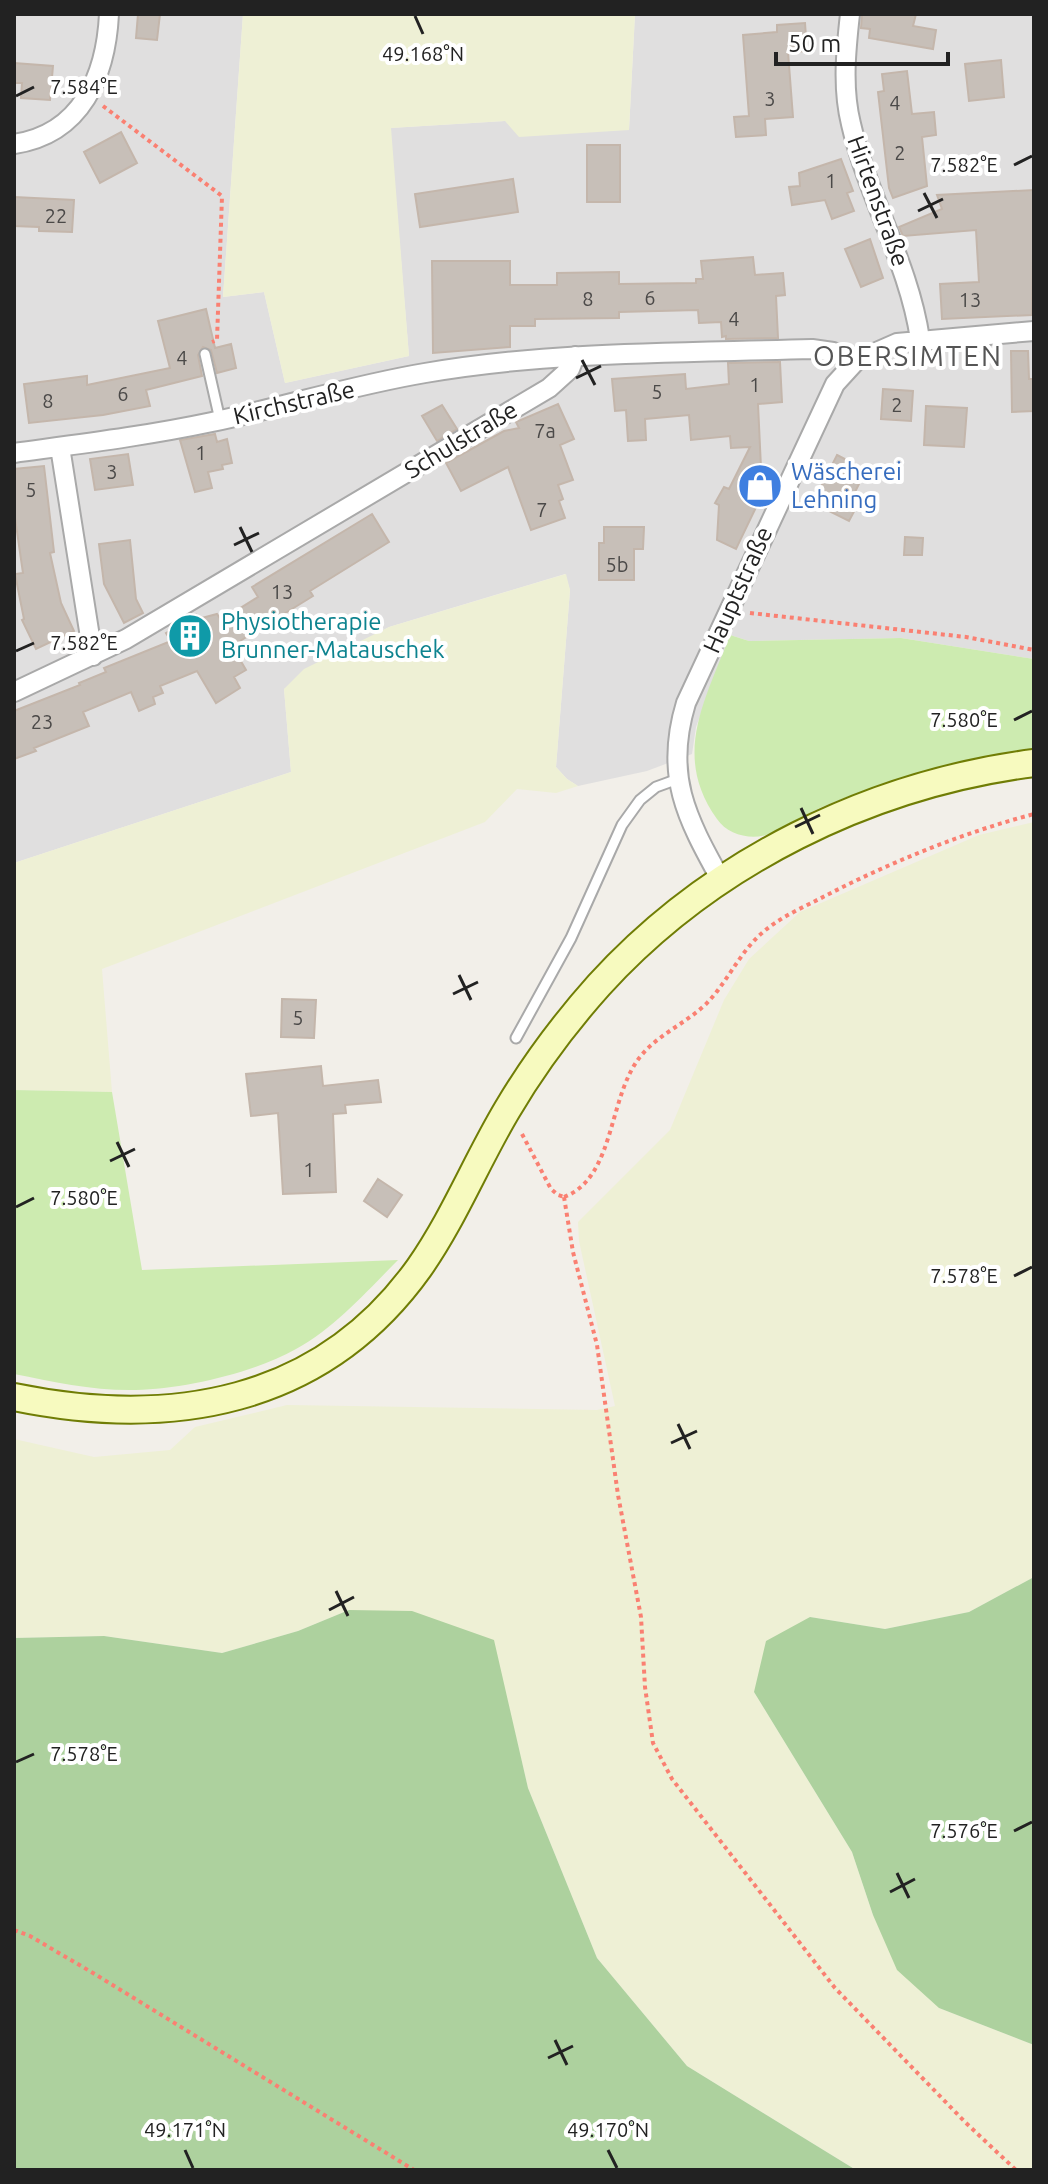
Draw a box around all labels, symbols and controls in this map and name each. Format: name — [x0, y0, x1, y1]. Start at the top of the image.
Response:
scale bar — [776, 16, 948, 66]
text: 50 m — [788, 30, 841, 57]
text: 49.168°N — [382, 42, 464, 65]
text: 7.584°E — [50, 75, 118, 98]
house number: 3 — [764, 87, 776, 110]
house number: 4 — [889, 91, 901, 114]
street label: Hirtenstraße — [842, 132, 915, 270]
house number: 2 — [894, 141, 906, 164]
text: 7.582°E — [930, 153, 998, 176]
house number: 1 — [825, 169, 837, 192]
house number: 22 — [45, 204, 67, 227]
house number: 6 — [644, 286, 656, 309]
house number: 8 — [582, 287, 594, 310]
house number: 13 — [959, 288, 981, 311]
house number: 4 — [728, 307, 740, 330]
district label: OBERSIMTEN — [813, 340, 1003, 371]
house number: 4 — [176, 346, 188, 369]
house number: 1 — [749, 373, 761, 396]
street label: Kirchstraße — [231, 375, 357, 430]
house number: 5 — [651, 380, 663, 403]
house number: 6 — [117, 382, 129, 405]
house number: 8 — [42, 389, 54, 412]
house number: 2 — [891, 393, 903, 416]
street label: Schulstraße — [400, 395, 522, 484]
house number: 7a — [534, 419, 556, 442]
house number: 1 — [195, 441, 207, 464]
place label: Wäscherei Lehning — [791, 458, 902, 513]
house number: 3 — [106, 460, 118, 483]
shop icon: Wäscherei Lehning — [736, 462, 784, 510]
house number: 5 — [25, 478, 37, 501]
house number: 7 — [536, 498, 548, 521]
street label: Hauptstraße — [698, 523, 777, 657]
house number: 5b — [606, 553, 628, 576]
house number: 13 — [271, 580, 293, 603]
place label: Physiotherapie Brunner-Matauschek — [221, 608, 445, 663]
building icon: Physiotherapie Brunner-Matauschek — [166, 612, 214, 660]
text: 7.582°E — [50, 631, 118, 654]
text: 7.580°E — [930, 708, 998, 731]
house number: 23 — [31, 710, 53, 733]
house number: 5 — [292, 1006, 304, 1029]
house number: 1 — [303, 1158, 315, 1181]
text: 7.580°E — [50, 1186, 118, 1209]
text: 7.578°E — [930, 1264, 998, 1287]
text: 7.578°E — [50, 1742, 118, 1765]
text: 7.576°E — [930, 1819, 998, 1842]
text: 49.171°N — [144, 2118, 226, 2141]
text: 49.170°N — [567, 2118, 649, 2141]

